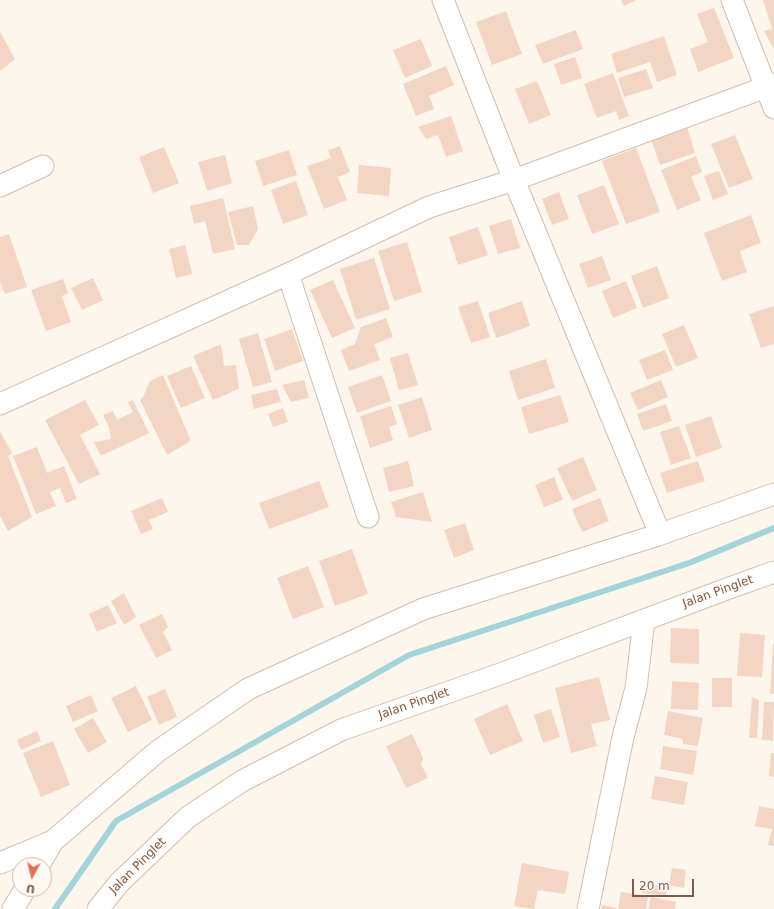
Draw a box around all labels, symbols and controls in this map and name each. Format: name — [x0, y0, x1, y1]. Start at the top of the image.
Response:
street label: Jalan Pinglet — [681, 573, 755, 611]
street label: Jalan Pinglet — [377, 685, 451, 723]
street label: Jalan Pinglet — [107, 835, 169, 897]
north arrow — [12, 857, 52, 897]
scale bar — [634, 871, 696, 897]
text: 20 m — [639, 879, 670, 893]
text: U — [25, 881, 36, 895]

